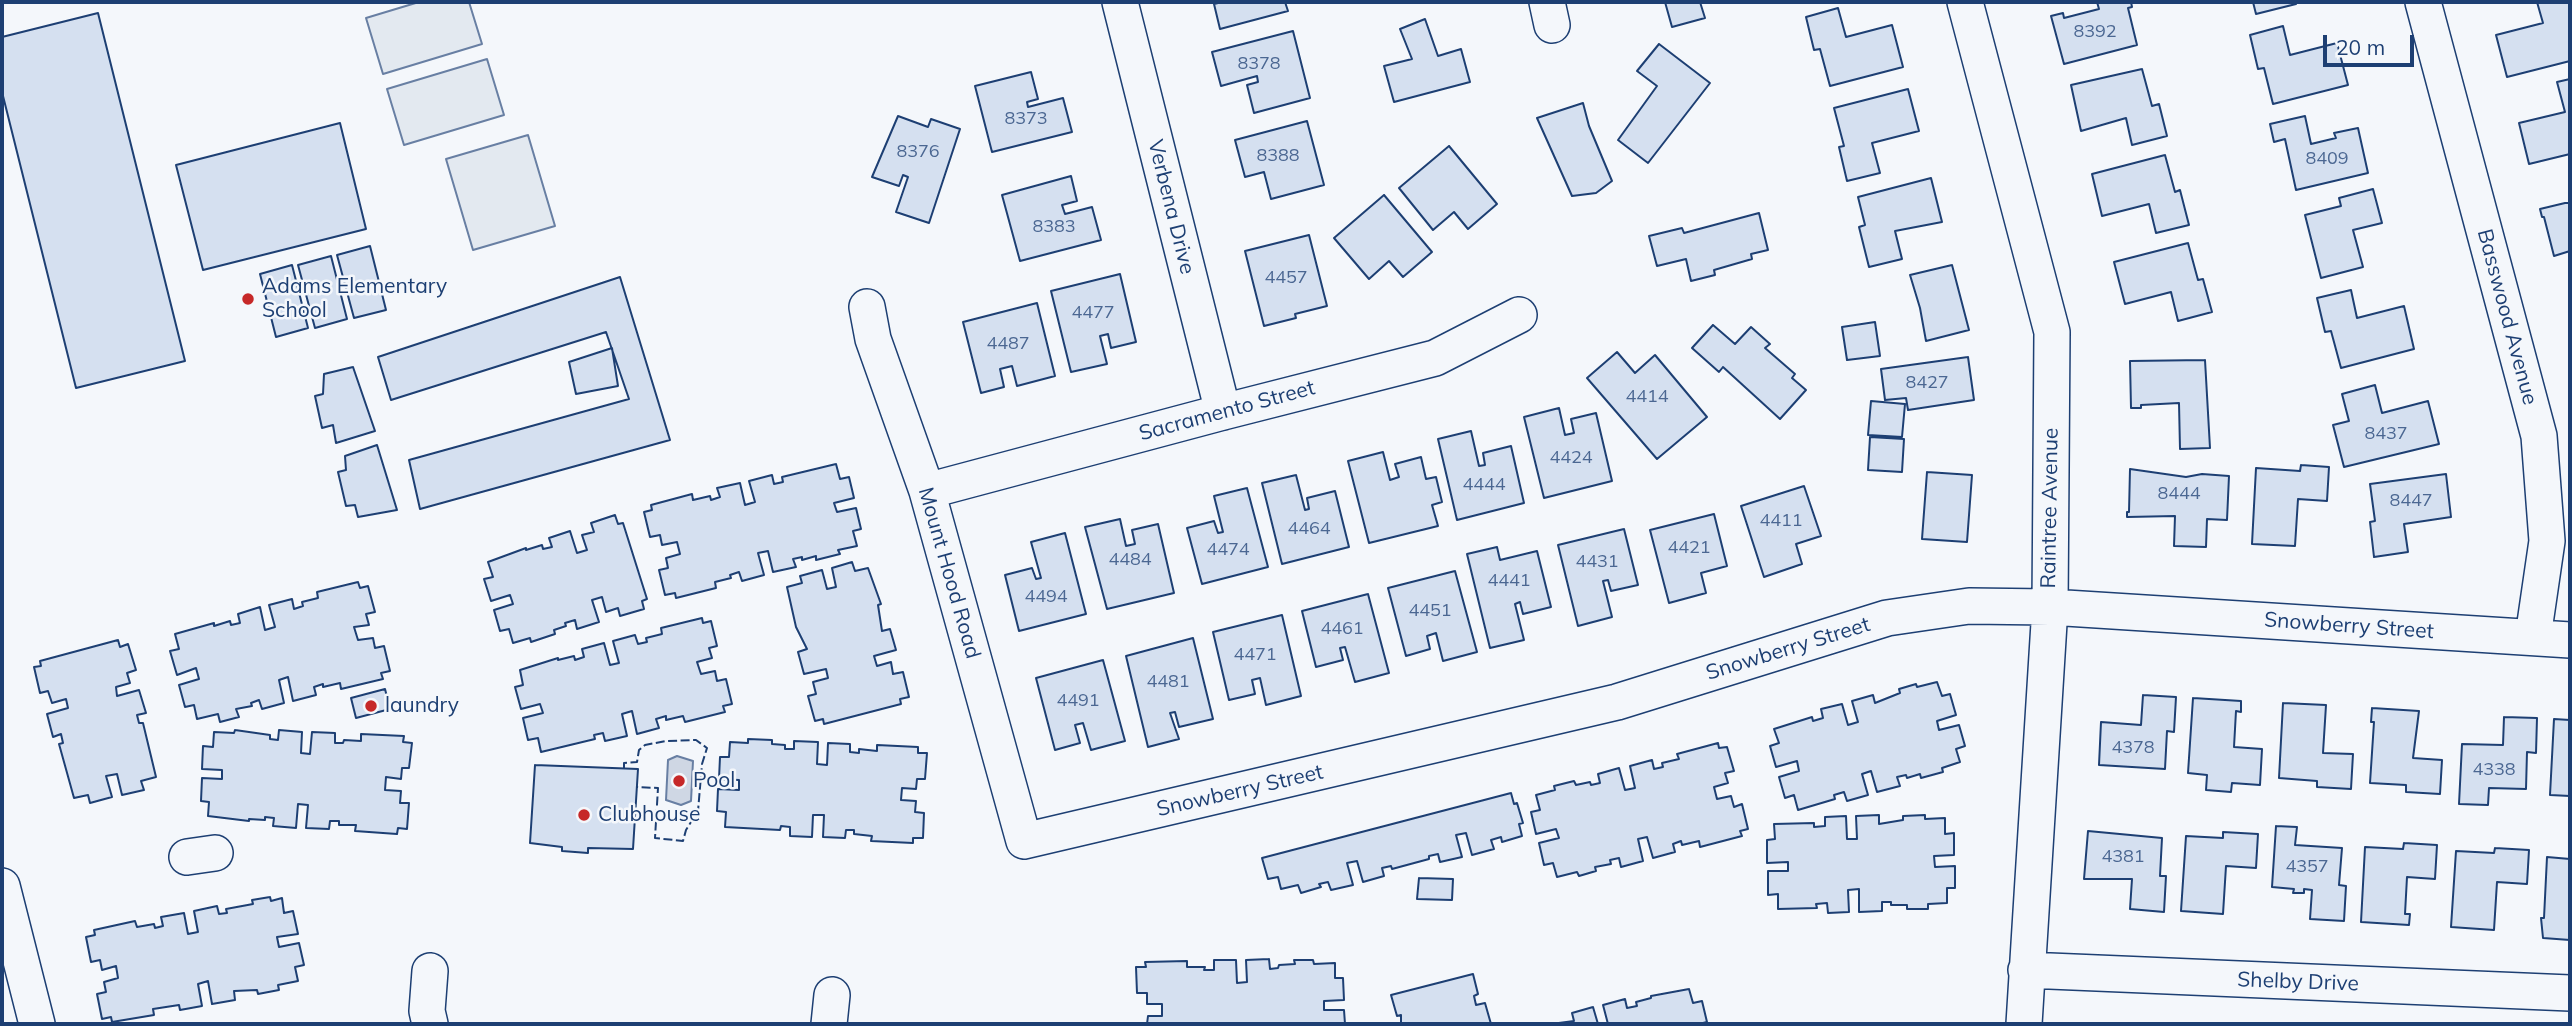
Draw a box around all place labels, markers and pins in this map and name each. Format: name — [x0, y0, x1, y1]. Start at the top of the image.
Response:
place label: Adams Elementary School — [262, 274, 447, 324]
marker: Adams Elementary School — [240, 291, 256, 307]
place label: laundry — [385, 693, 459, 719]
marker: laundry — [363, 698, 379, 714]
place label: Pool — [693, 768, 735, 794]
marker: Pool — [671, 773, 687, 789]
place label: Clubhouse — [598, 802, 700, 828]
marker: Clubhouse — [576, 807, 592, 823]

